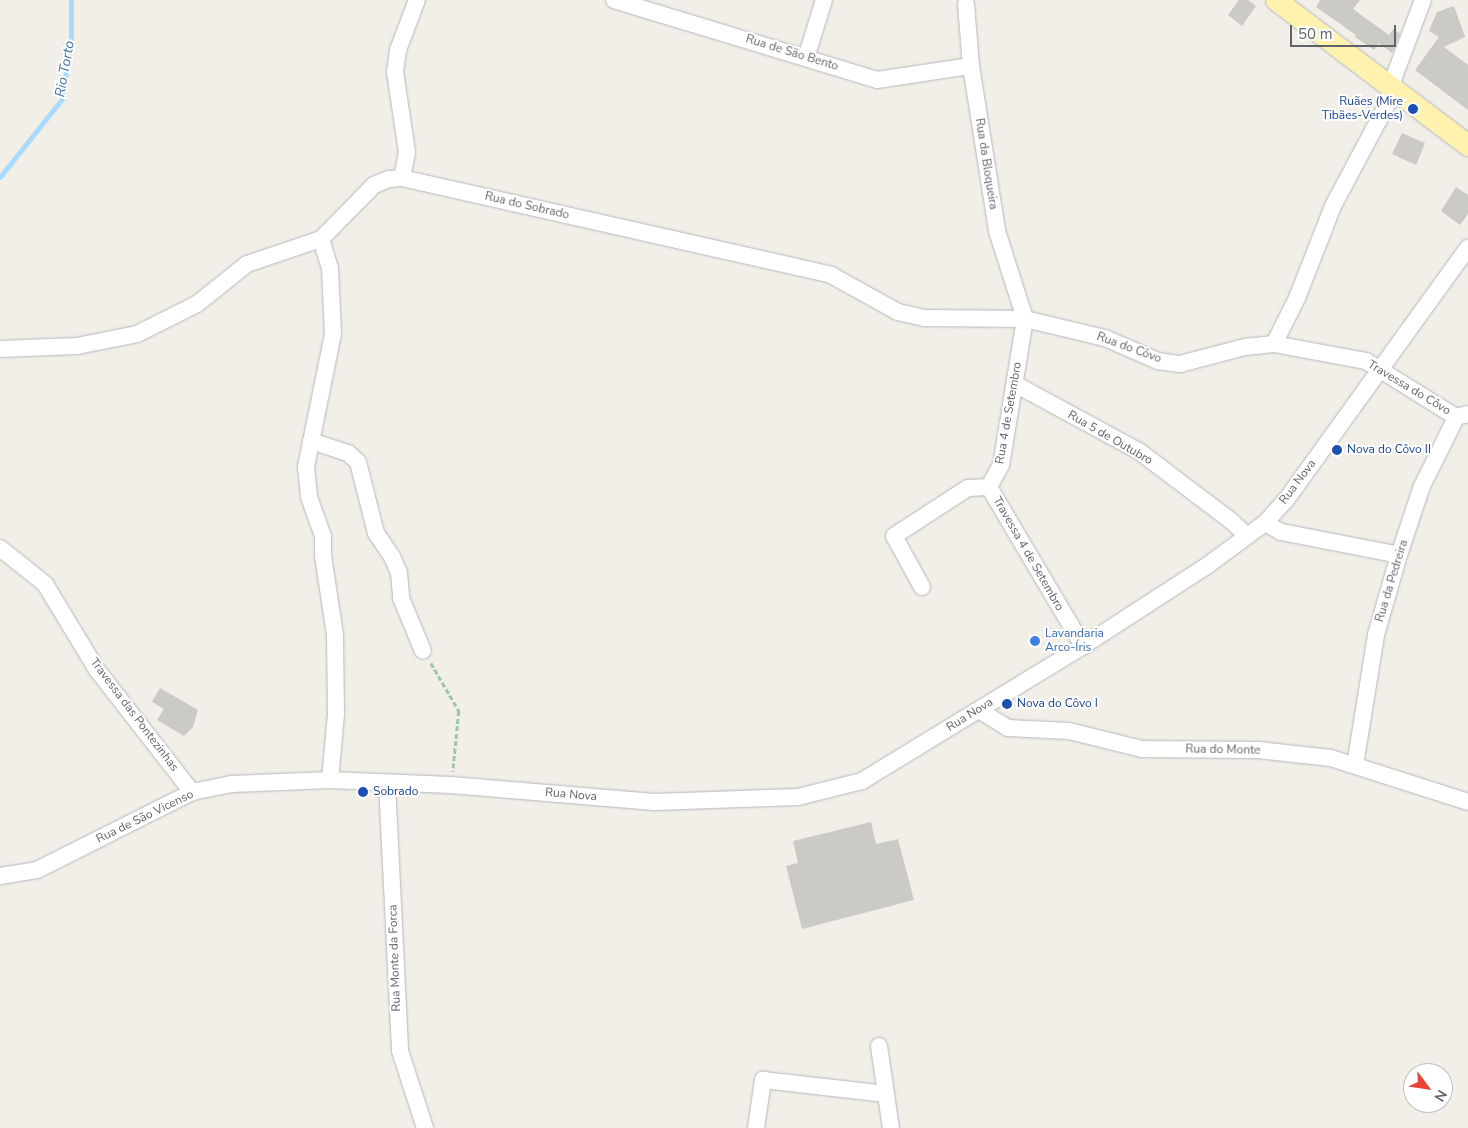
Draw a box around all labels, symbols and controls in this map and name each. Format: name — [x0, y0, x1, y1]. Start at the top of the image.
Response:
scale bar — [1293, 15, 1399, 47]
text: 50 m — [1298, 24, 1333, 44]
street label: Rua de São Bento — [744, 32, 840, 74]
water label: Rio Torto — [52, 39, 78, 99]
place label: Ruães (Mire Tibães-Verdes) — [1322, 95, 1403, 123]
marker: Ruães (Mire Tibães-Verdes) — [1407, 103, 1419, 115]
street label: Rua da Bloqueira — [972, 117, 1000, 211]
street label: Rua do Sobrado — [483, 189, 571, 223]
street label: Rua do Côvo — [1095, 330, 1163, 366]
street label: Travessa do Côvo — [1365, 358, 1453, 418]
street label: Rua 4 de Setembro — [993, 361, 1025, 465]
street label: Rua 5 de Outubro — [1065, 408, 1155, 468]
place label: Nova do Côvo II — [1347, 443, 1431, 457]
marker: Nova do Côvo II — [1331, 444, 1343, 456]
street label: Rua Nova — [1277, 457, 1319, 507]
street label: Travessa 4 de Setembro — [989, 494, 1067, 614]
street label: Rua da Pedreira — [1373, 538, 1411, 624]
place label: Lavandaria Arco-Íris — [1045, 627, 1104, 655]
marker: Lavandaria Arco-Íris — [1029, 635, 1041, 647]
street label: Travessa das Pontezinhas — [87, 656, 181, 774]
street label: Rua Nova — [944, 695, 996, 735]
place label: Nova do Côvo I — [1017, 697, 1098, 711]
marker: Nova do Côvo I — [1001, 698, 1013, 710]
street label: Rua do Monte — [1185, 742, 1261, 758]
place label: Sobrado — [373, 785, 418, 799]
marker: Sobrado — [357, 786, 369, 798]
street label: Rua Nova — [544, 786, 598, 804]
street label: Rua de São Vicenso — [94, 787, 196, 847]
street label: Rua Monte da Forca — [386, 904, 404, 1012]
north arrow — [1403, 1063, 1453, 1113]
text: N — [1430, 1086, 1451, 1105]

